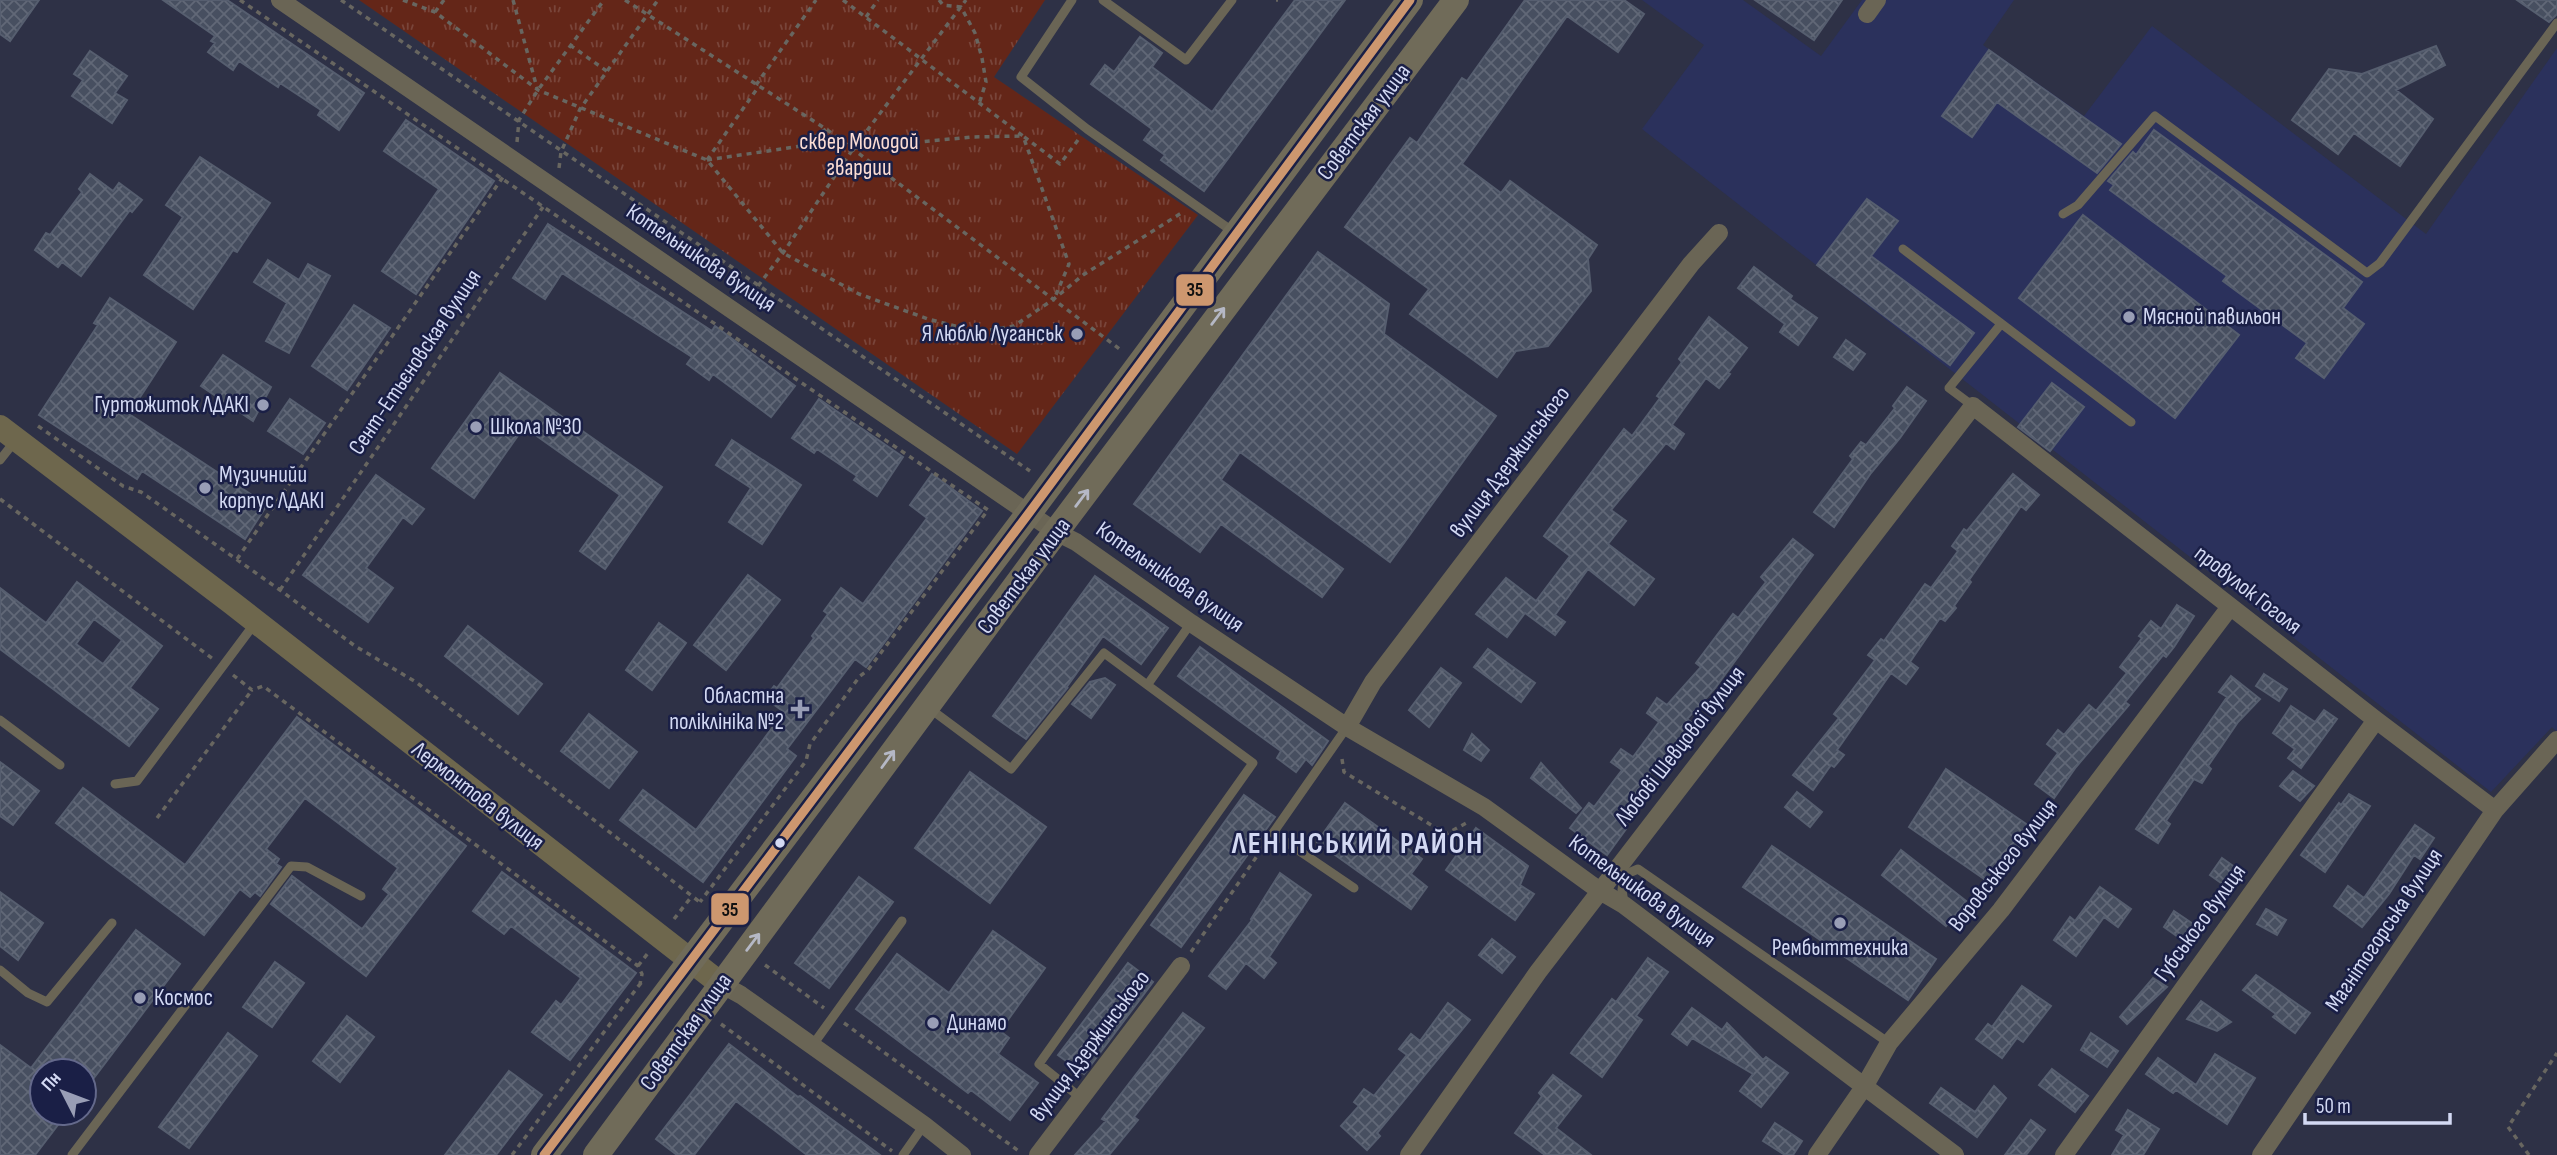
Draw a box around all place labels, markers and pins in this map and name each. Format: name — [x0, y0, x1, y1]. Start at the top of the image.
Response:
place label: Мясной павильон — [2143, 303, 2281, 331]
marker: Мясной павильон — [2121, 309, 2137, 325]
place label: Я люблю Луганськ — [922, 320, 1063, 348]
marker: Я люблю Луганськ — [1069, 326, 1085, 342]
place label: Гуртожиток ЛДАКІ — [94, 391, 249, 419]
marker: Гуртожиток ЛДАКІ — [255, 397, 271, 413]
place label: Школа №30 — [490, 413, 582, 441]
marker: Школа №30 — [468, 419, 484, 435]
place label: Музичнийи корпус ЛДАКІ — [219, 461, 324, 515]
marker: Музичнийи корпус ЛДАКІ — [197, 480, 213, 496]
place label: Областна поліклініка №2 — [669, 682, 784, 736]
marker: Областна поліклініка №2 — [790, 699, 810, 719]
unlabelled marker — [773, 836, 787, 850]
marker: Рембыттехника — [1832, 915, 1848, 931]
place label: Рембыттехника — [1772, 934, 1908, 962]
place label: Космос — [154, 984, 213, 1012]
marker: Космос — [132, 990, 148, 1006]
place label: Динамо — [947, 1009, 1007, 1037]
marker: Динамо — [925, 1015, 941, 1031]

